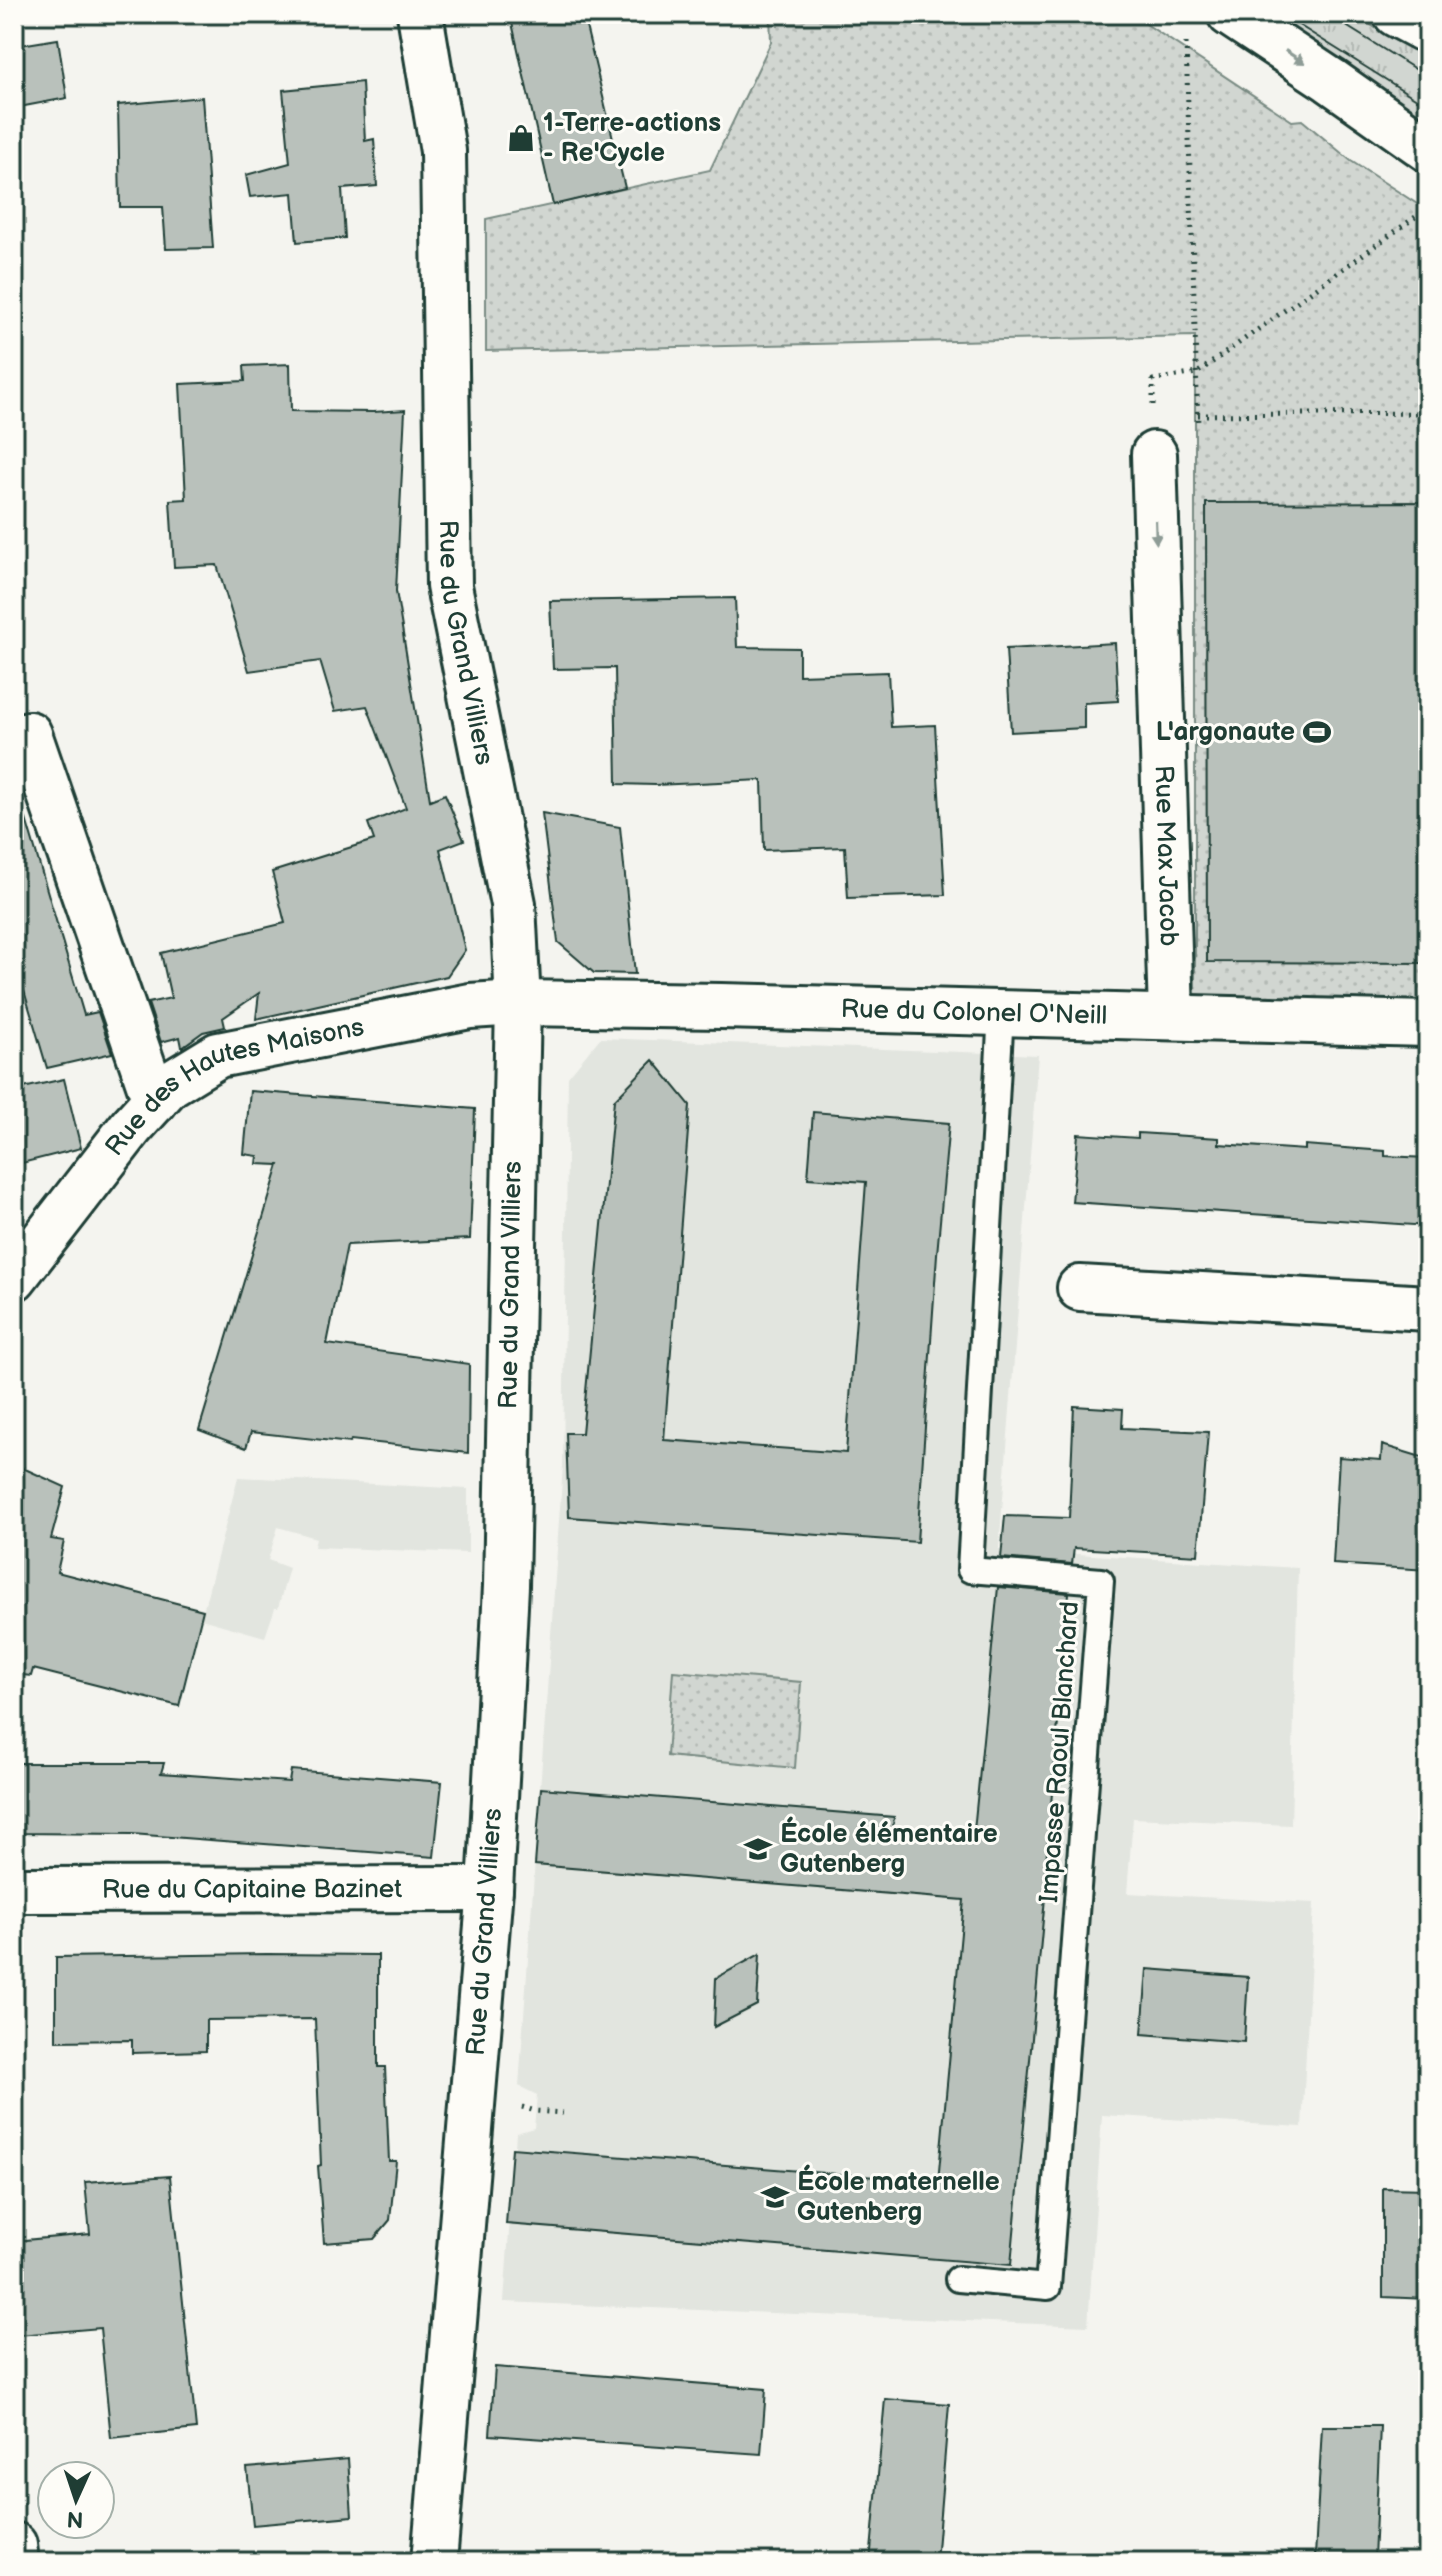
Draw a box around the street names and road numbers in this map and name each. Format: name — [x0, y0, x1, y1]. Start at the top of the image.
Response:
street label: Rue du Grand Villiers — [433, 520, 500, 768]
street label: Rue Max Jacob — [1148, 765, 1184, 947]
street label: Rue du Colonel O'Neill — [840, 994, 1108, 1031]
street label: Rue des Hautes Maisons — [99, 1011, 367, 1162]
street label: Rue du Grand Villiers — [493, 1161, 529, 1409]
street label: Impasse Raoul Blanchard — [1034, 1600, 1086, 1904]
street label: Rue du Grand Villiers — [461, 1807, 509, 2057]
street label: Rue du Capitaine Bazinet — [102, 1874, 402, 1905]

